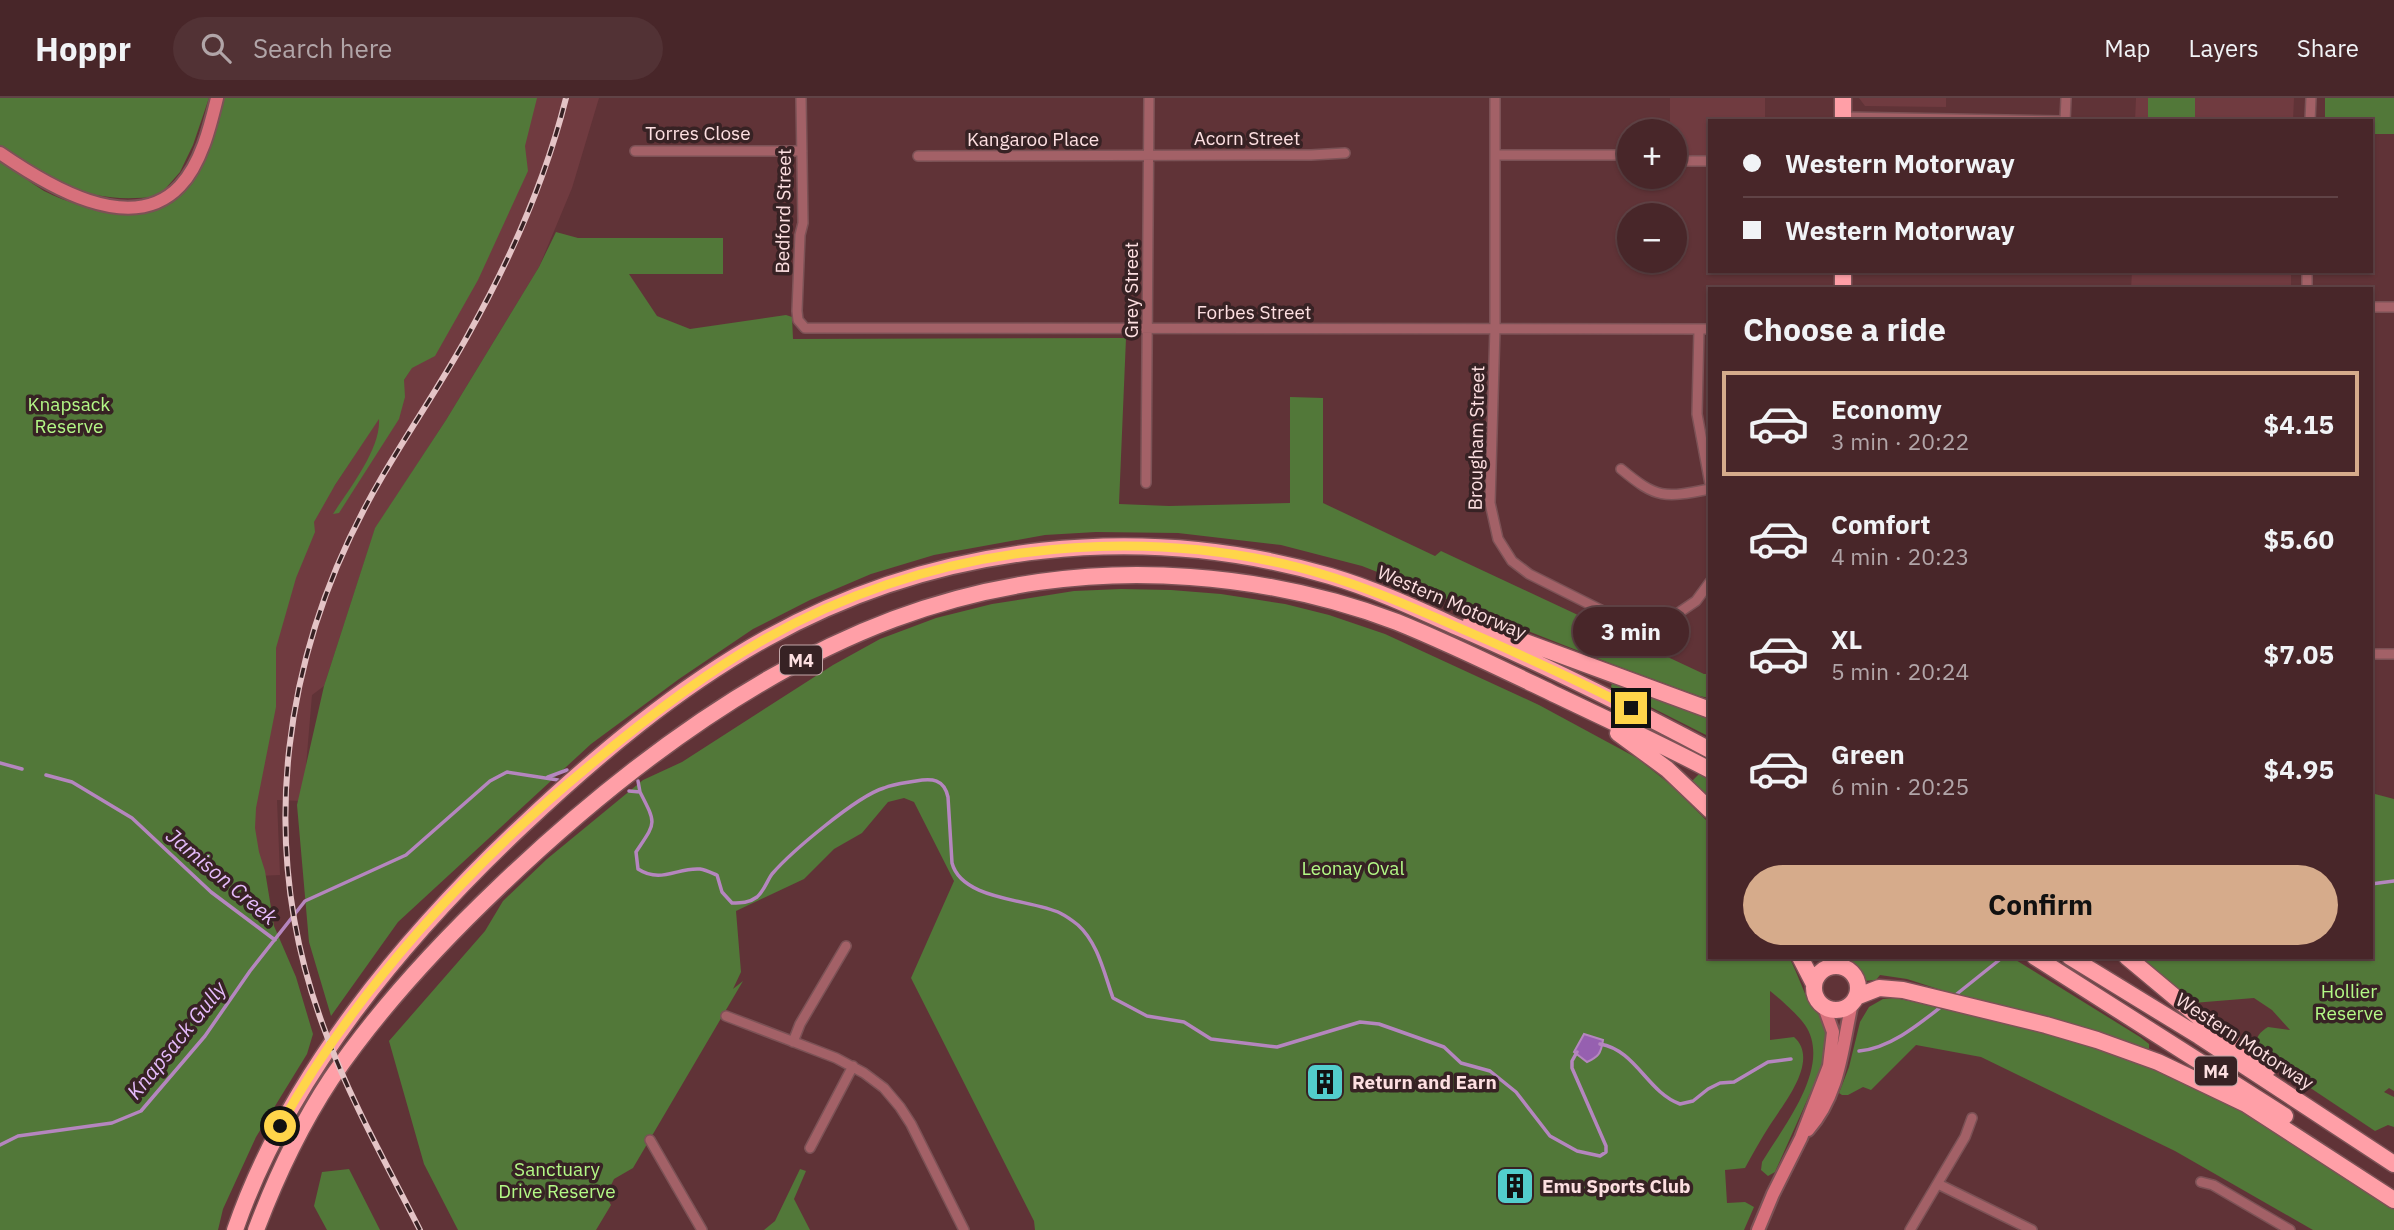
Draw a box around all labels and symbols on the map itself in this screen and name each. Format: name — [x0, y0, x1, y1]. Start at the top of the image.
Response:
street label: Torres Close — [645, 121, 751, 145]
street label: Acorn Street — [1194, 126, 1300, 150]
street label: Kangaroo Place — [967, 127, 1099, 151]
street label: Bedford Street — [770, 148, 796, 274]
street label: Grey Street — [1119, 242, 1143, 338]
street label: Forbes Street — [1196, 300, 1312, 324]
street label: Brougham Street — [1463, 365, 1489, 511]
park label: Knapsack Reserve — [28, 392, 110, 438]
street label: Western Motorway — [1374, 560, 1531, 644]
callout: 3 min — [1573, 606, 1689, 656]
road number: M4 — [780, 646, 822, 674]
route end — [1615, 692, 1647, 724]
water label: Jamison Creek — [161, 821, 284, 931]
park label: Leonay Oval — [1301, 856, 1405, 880]
water label: Knapsack Gully — [120, 975, 233, 1105]
park label: Hollier Reserve — [2315, 979, 2383, 1025]
street label: Western Motorway — [2171, 987, 2319, 1095]
road number: M4 — [2195, 1056, 2237, 1086]
building icon: Return and Earn — [1304, 1061, 1346, 1103]
place label: Return and Earn — [1352, 1070, 1497, 1094]
route start — [264, 1110, 296, 1142]
park label: Sanctuary Drive Reserve — [498, 1157, 616, 1203]
building icon: Emu Sports Club — [1494, 1165, 1536, 1207]
place label: Emu Sports Club — [1542, 1174, 1691, 1198]

